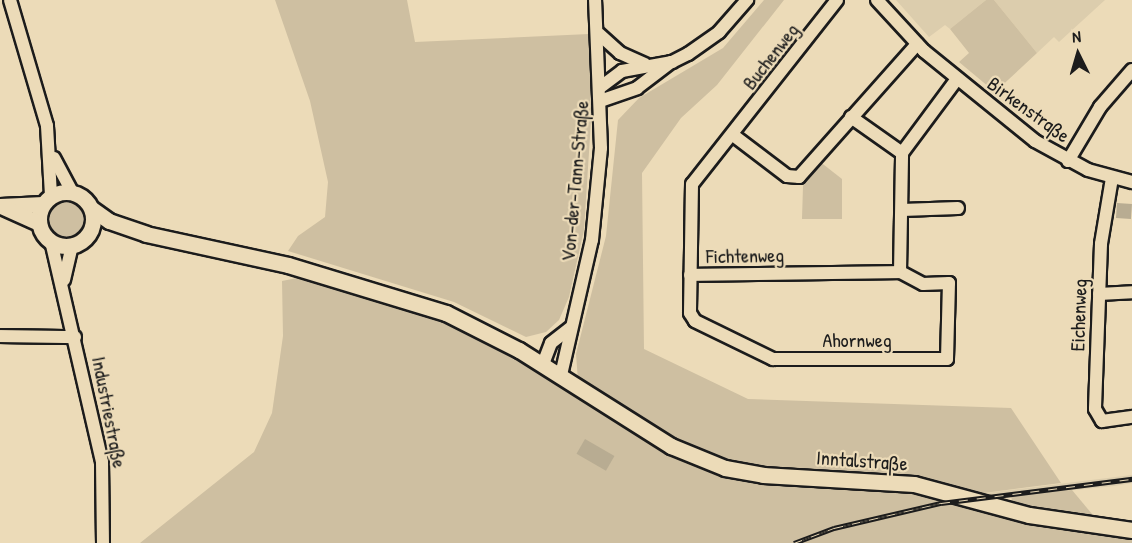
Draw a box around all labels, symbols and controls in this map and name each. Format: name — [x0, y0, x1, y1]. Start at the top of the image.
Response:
street label: Buchenweg — [737, 18, 803, 94]
north arrow — [1048, 24, 1108, 84]
text: N — [1071, 25, 1082, 47]
street label: Birkenstraße — [983, 71, 1075, 147]
street label: Von-der-Tann-Straße — [555, 100, 593, 262]
street label: Fichtenweg — [706, 242, 784, 268]
street label: Eichenweg — [1065, 278, 1091, 352]
street label: Ahornweg — [822, 327, 892, 351]
street label: Industriestraße — [87, 354, 133, 470]
street label: Inntalstraße — [816, 445, 908, 475]

